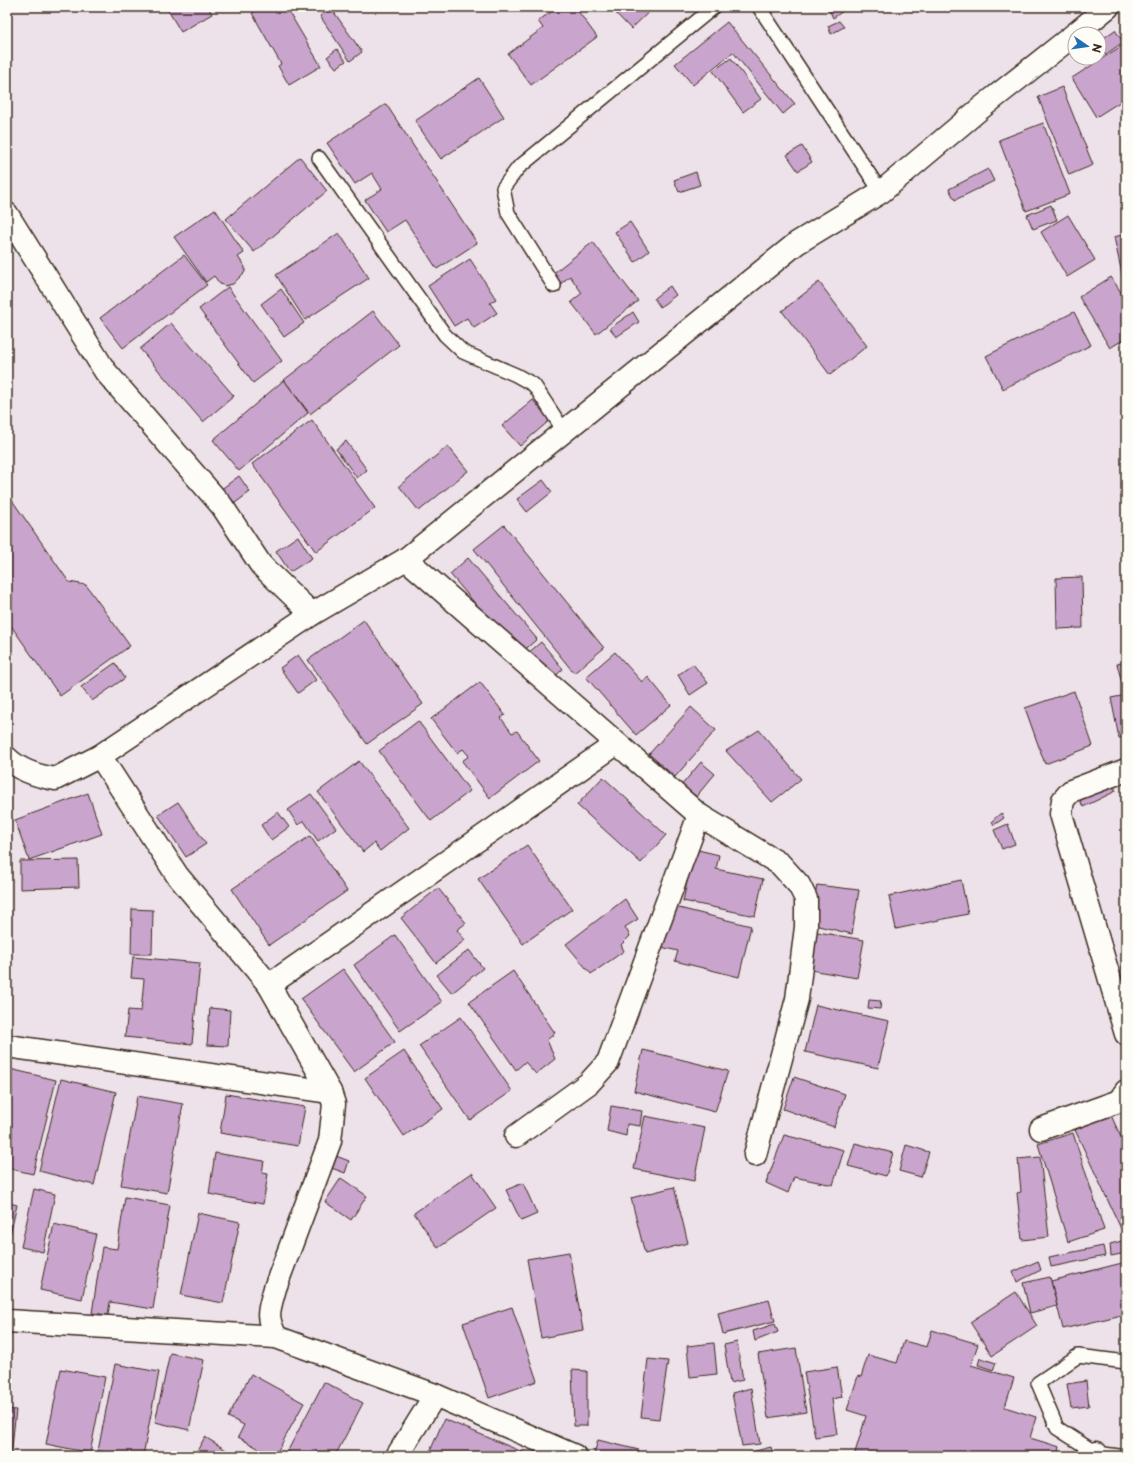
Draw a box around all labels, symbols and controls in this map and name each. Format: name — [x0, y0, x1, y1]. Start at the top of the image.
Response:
north arrow — [1067, 26, 1107, 66]
text: N — [1088, 42, 1106, 55]

